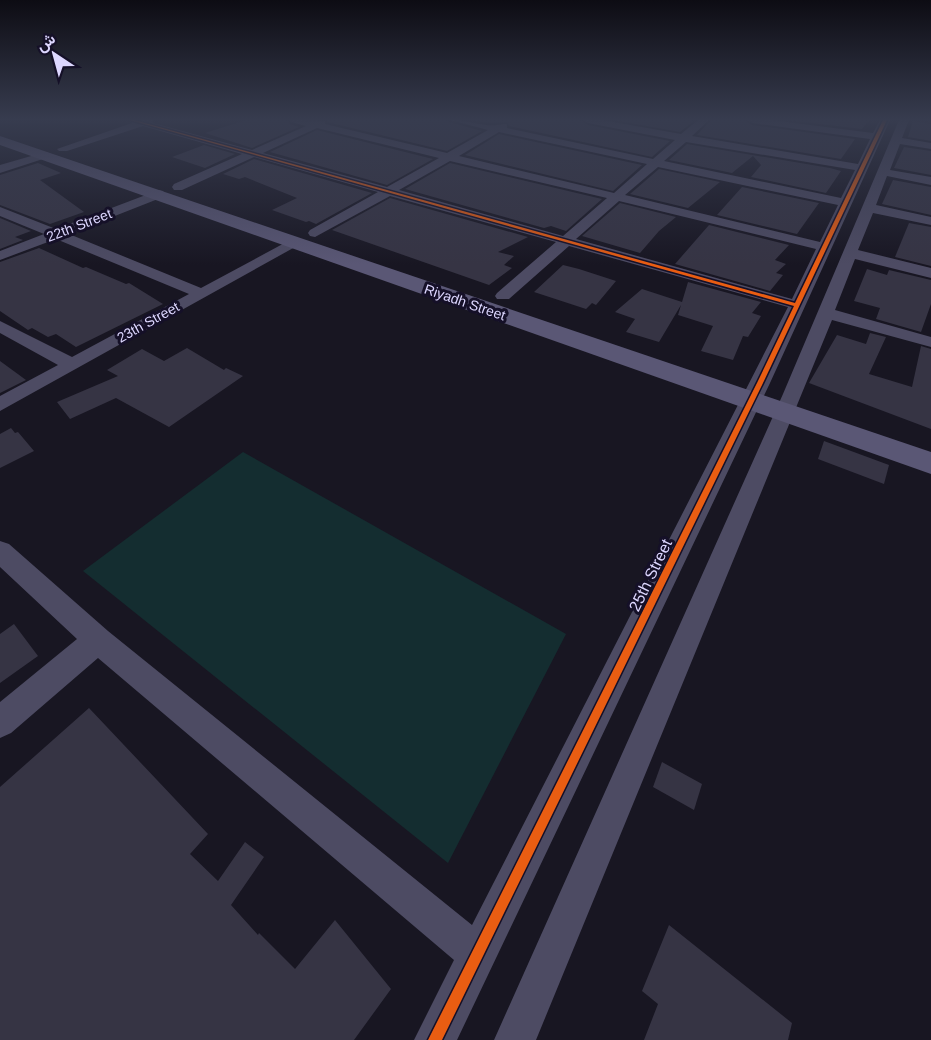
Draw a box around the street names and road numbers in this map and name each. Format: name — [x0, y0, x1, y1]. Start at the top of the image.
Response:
street label: 22th Street — [44, 205, 114, 245]
street label: Riyadh Street — [422, 281, 508, 323]
street label: 23th Street — [114, 298, 182, 346]
street label: 25th Street — [626, 536, 675, 614]

